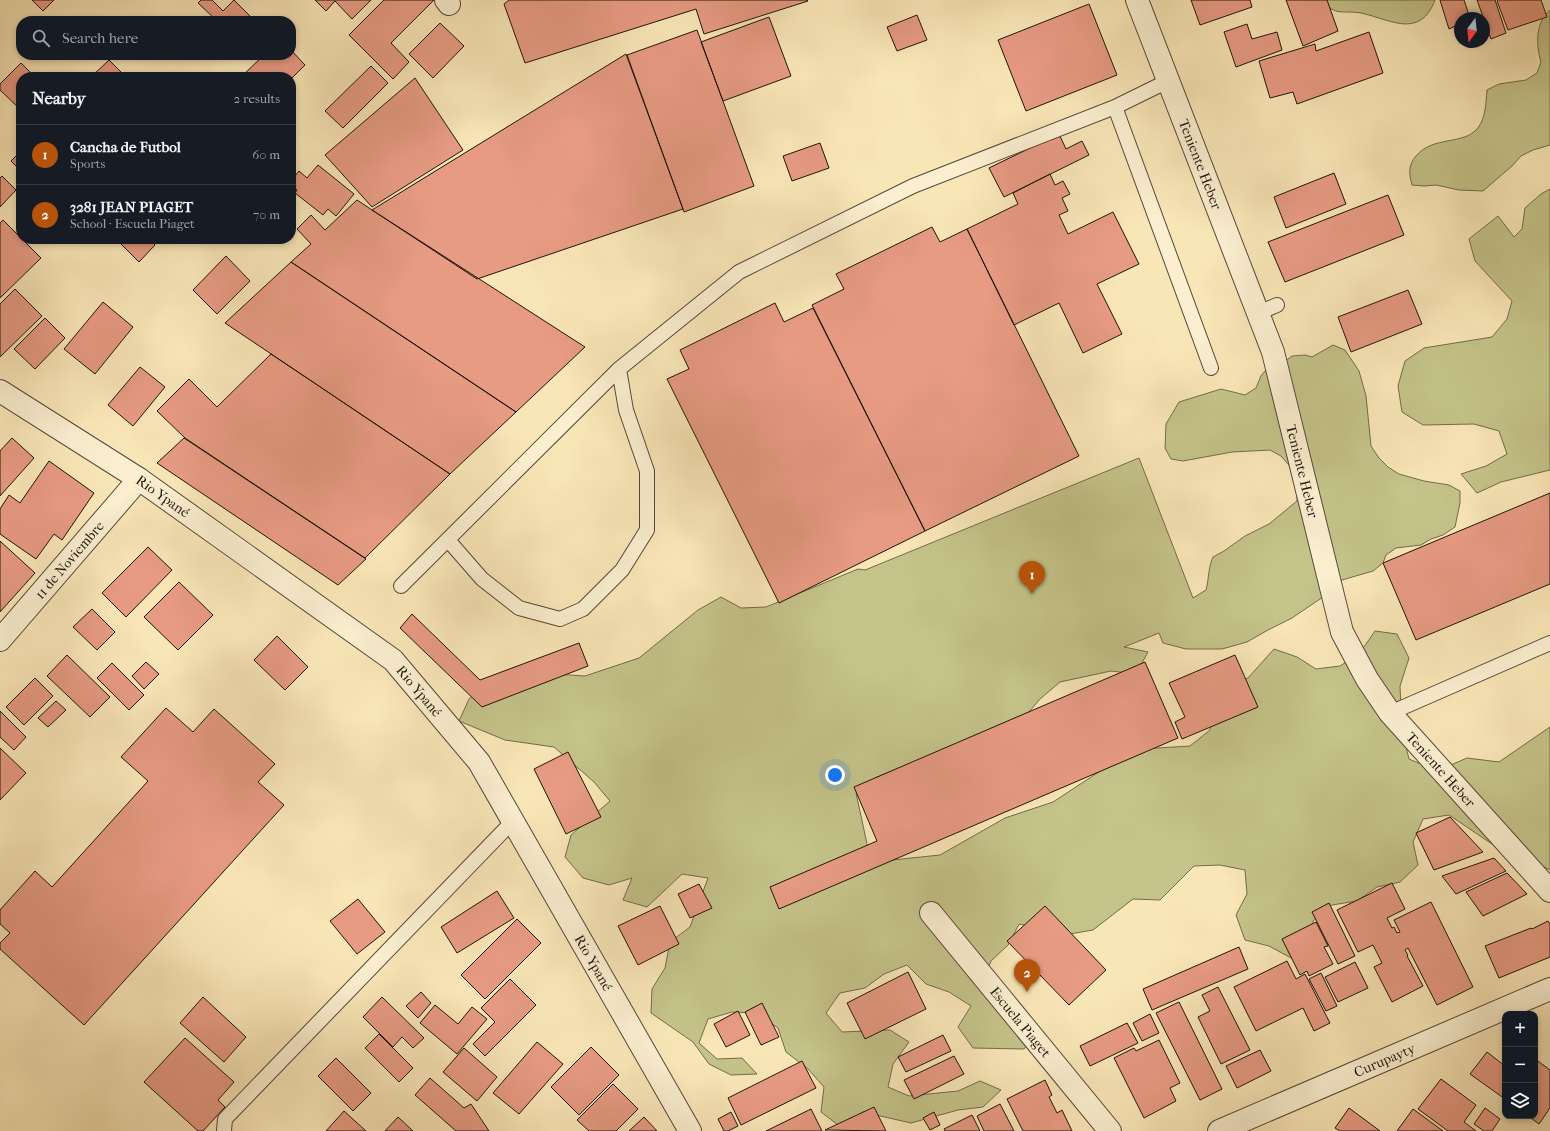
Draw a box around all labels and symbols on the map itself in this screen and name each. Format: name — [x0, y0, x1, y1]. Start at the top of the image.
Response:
north arrow — [1454, 12, 1490, 48]
street label: Teniente Heber — [1175, 117, 1226, 212]
street label: Teniente Heber — [1283, 423, 1322, 519]
street label: Rio Ypané — [133, 471, 193, 521]
street label: 11 de Noviembre — [31, 517, 108, 602]
pin: 1 — [1019, 561, 1045, 594]
street label: Rio Ypané — [393, 662, 446, 720]
street label: Teniente Heber — [1403, 728, 1479, 811]
your location — [825, 765, 845, 785]
street label: Rio Ypané — [571, 932, 617, 994]
pin: 2 — [1014, 959, 1040, 992]
street label: Escuela Piaget — [986, 983, 1055, 1061]
street label: Curupayty — [1351, 1039, 1418, 1081]

